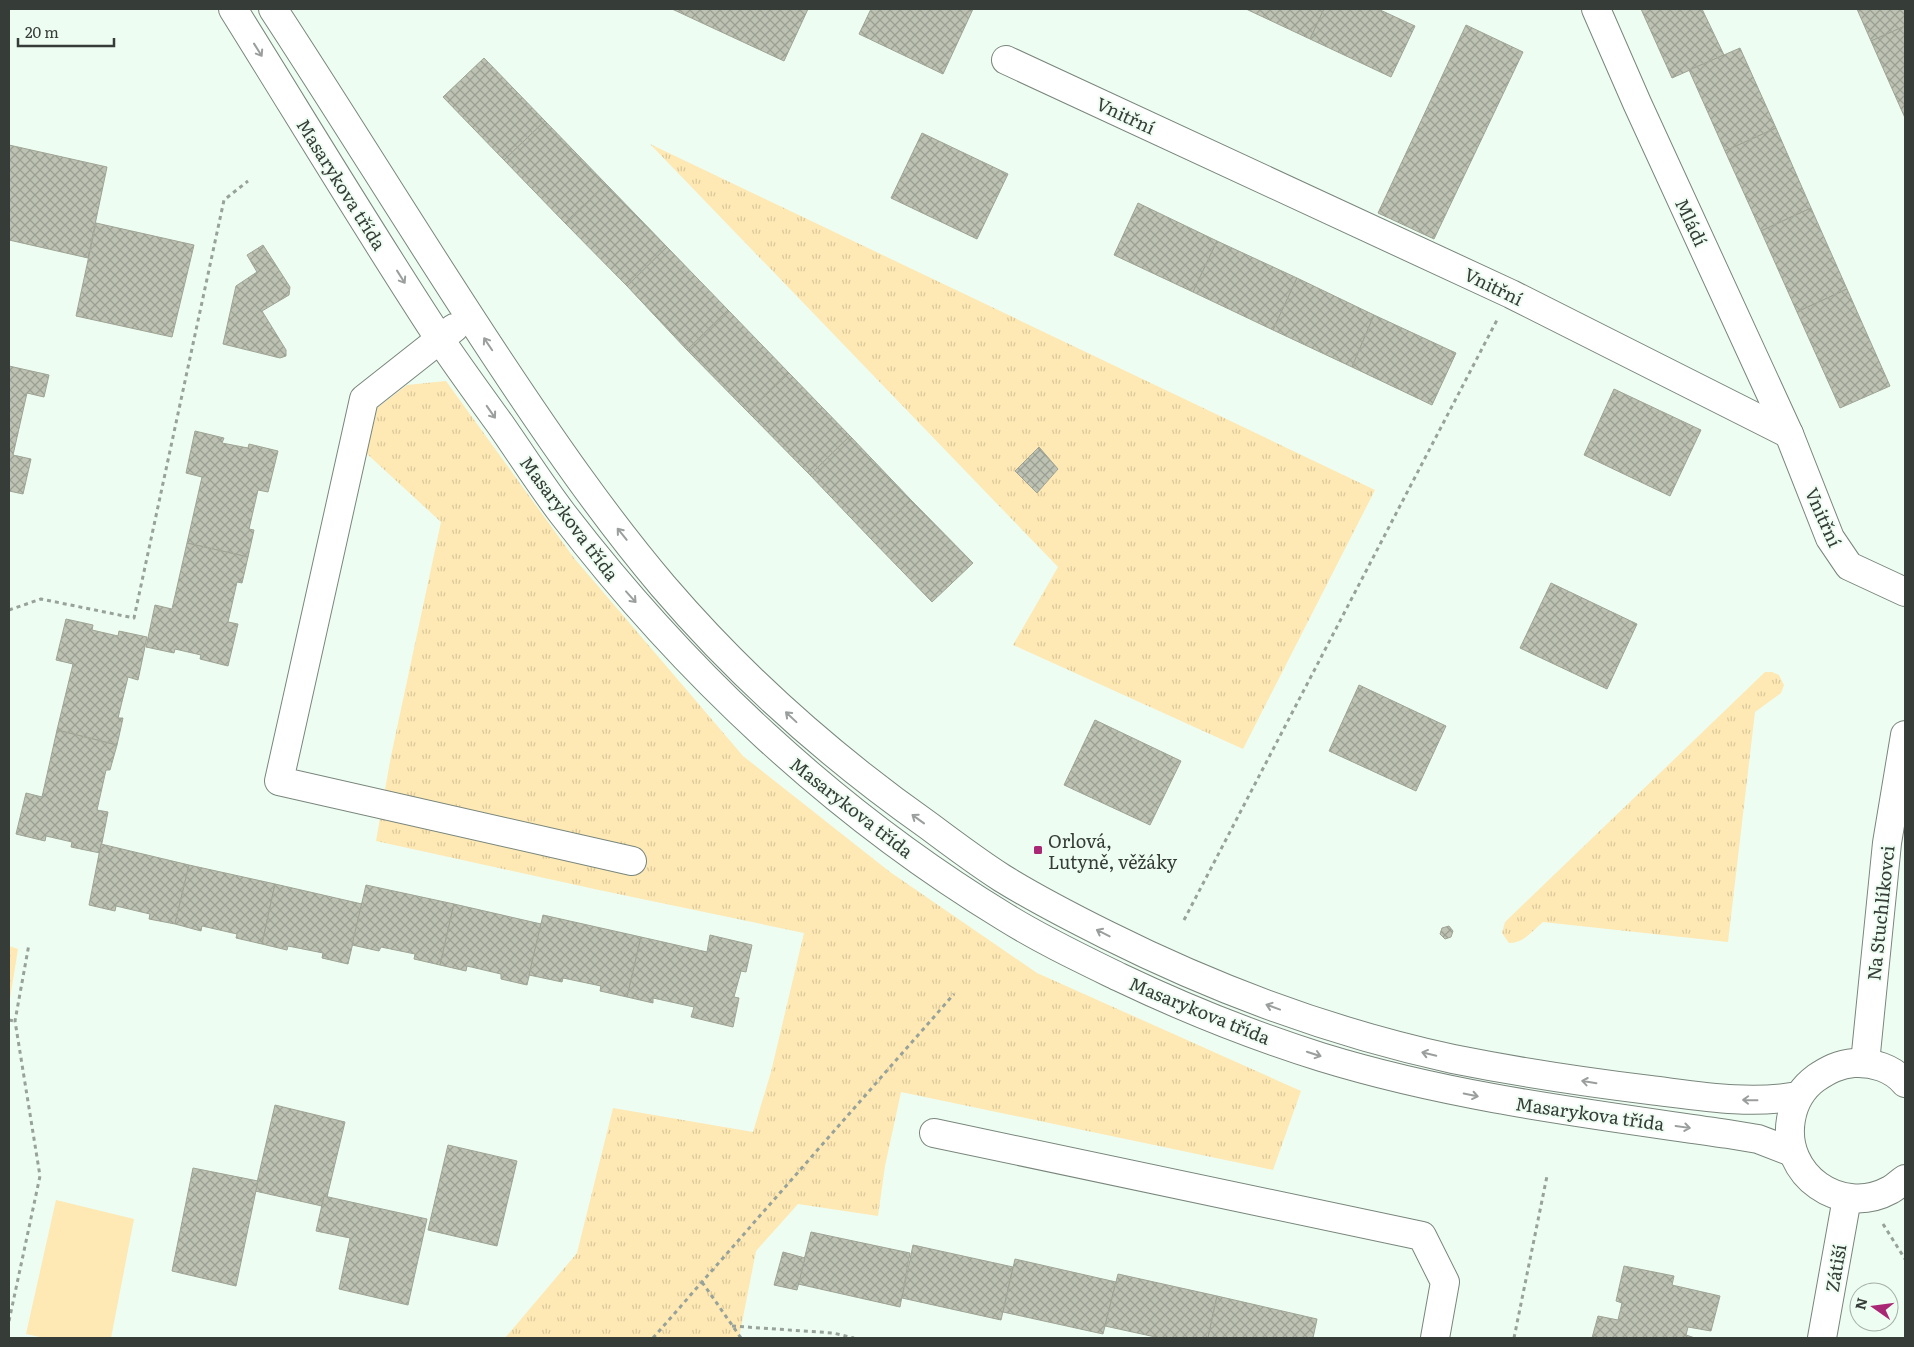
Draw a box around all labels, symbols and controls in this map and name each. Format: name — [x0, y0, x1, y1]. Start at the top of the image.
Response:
scale bar — [18, 15, 114, 47]
text: 20 m — [25, 20, 59, 43]
one-way arrow — [253, 43, 264, 57]
street label: Vnitřní — [1092, 90, 1160, 140]
street label: Masarykova třída — [291, 113, 393, 255]
street label: Mládí — [1669, 194, 1715, 250]
street label: Vnitřní — [1460, 260, 1528, 312]
one-way arrow — [396, 269, 406, 283]
one-way arrow — [483, 338, 493, 352]
one-way arrow — [486, 404, 496, 418]
street label: Masarykova třída — [514, 450, 626, 586]
street label: Vnitřní — [1799, 483, 1849, 551]
one-way arrow — [616, 528, 627, 541]
one-way arrow — [626, 590, 637, 603]
one-way arrow — [785, 711, 798, 723]
street label: Masarykova třída — [785, 750, 920, 864]
one-way arrow — [911, 814, 925, 824]
place label: Orlová, Lutyně, věžáky — [1048, 827, 1178, 875]
marker: Orlová, Lutyně, věžáky — [1032, 844, 1044, 856]
street label: Na Stuchlíkovci — [1859, 844, 1901, 982]
one-way arrow — [1095, 928, 1110, 938]
street label: Masarykova třída — [1125, 969, 1275, 1051]
one-way arrow — [1266, 1002, 1281, 1011]
one-way arrow — [1421, 1048, 1437, 1058]
one-way arrow — [1305, 1050, 1321, 1060]
one-way arrow — [1581, 1077, 1597, 1087]
street label: Masarykova třída — [1514, 1089, 1666, 1137]
one-way arrow — [1462, 1091, 1478, 1100]
one-way arrow — [1742, 1095, 1758, 1105]
one-way arrow — [1674, 1122, 1690, 1132]
street label: Zátiší — [1818, 1242, 1852, 1294]
north arrow — [1849, 1282, 1899, 1332]
text: N — [1849, 1295, 1872, 1312]

